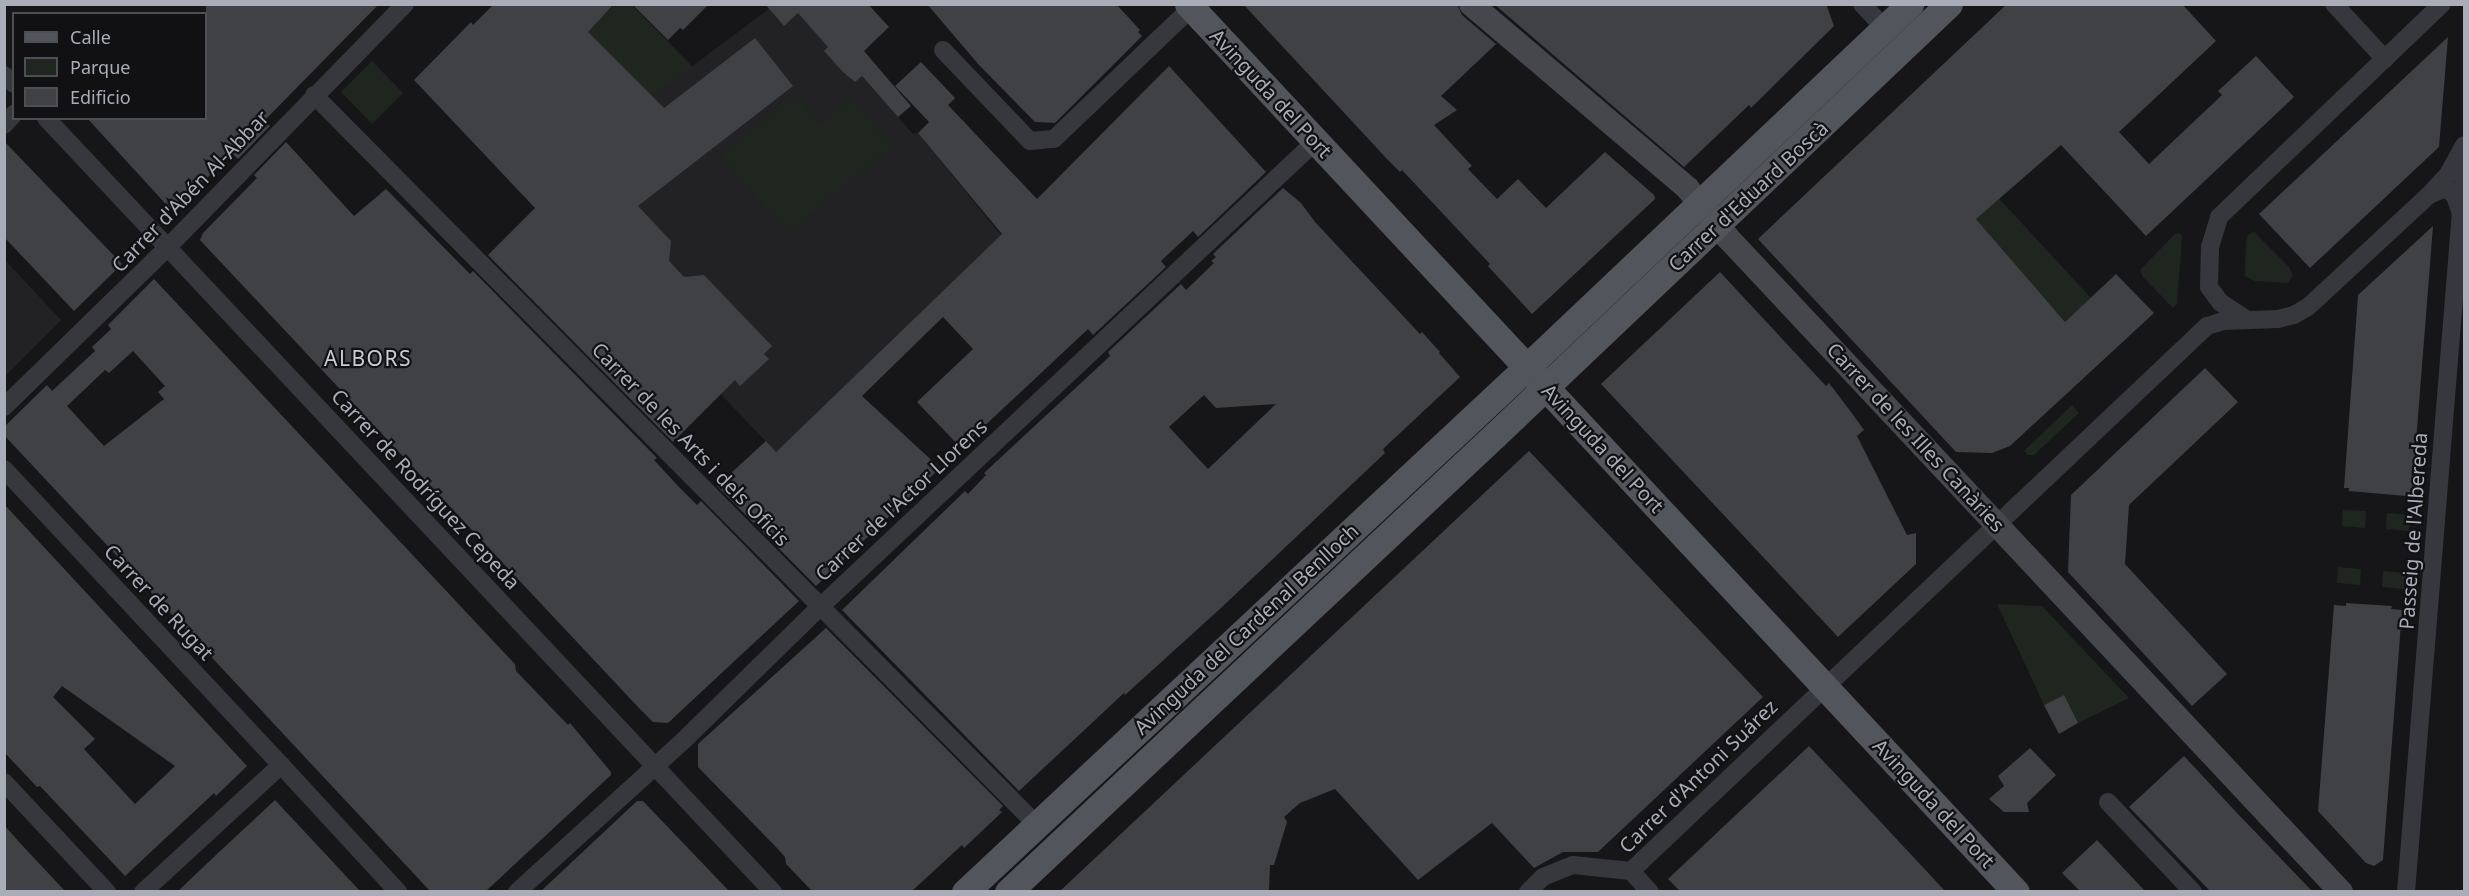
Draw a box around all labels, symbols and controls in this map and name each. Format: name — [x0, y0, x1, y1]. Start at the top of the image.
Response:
legend — [12, 12, 207, 120]
street label: Avinguda del Port — [1205, 24, 1337, 162]
text: Calle — [70, 25, 111, 49]
text: Parque — [70, 55, 130, 79]
text: Edificio — [70, 85, 131, 109]
street label: Carrer d'Abén Al-Abbar — [107, 105, 273, 277]
street label: Carrer d'Eduard Boscà — [1663, 116, 1833, 276]
street label: Carrer de les Arts i dels Oficis — [587, 337, 795, 551]
street label: Carrer de les Illes Canàries — [1822, 338, 2010, 536]
district label: ALBORS — [324, 345, 412, 371]
street label: Avinguda del Port — [1537, 379, 1669, 517]
street label: Carrer de Rodríguez Cepeda — [327, 384, 525, 594]
street label: Carrer de l'Actor Llorens — [810, 414, 992, 586]
street label: Passeig de l'Albereda — [2394, 432, 2432, 630]
street label: Avinguda del Cardenal Benlloch — [1129, 519, 1363, 739]
street label: Carrer de Rugat — [99, 539, 219, 665]
street label: Carrer d'Antoni Suárez — [1614, 694, 1782, 858]
street label: Avinguda del Port — [1868, 734, 2000, 872]

